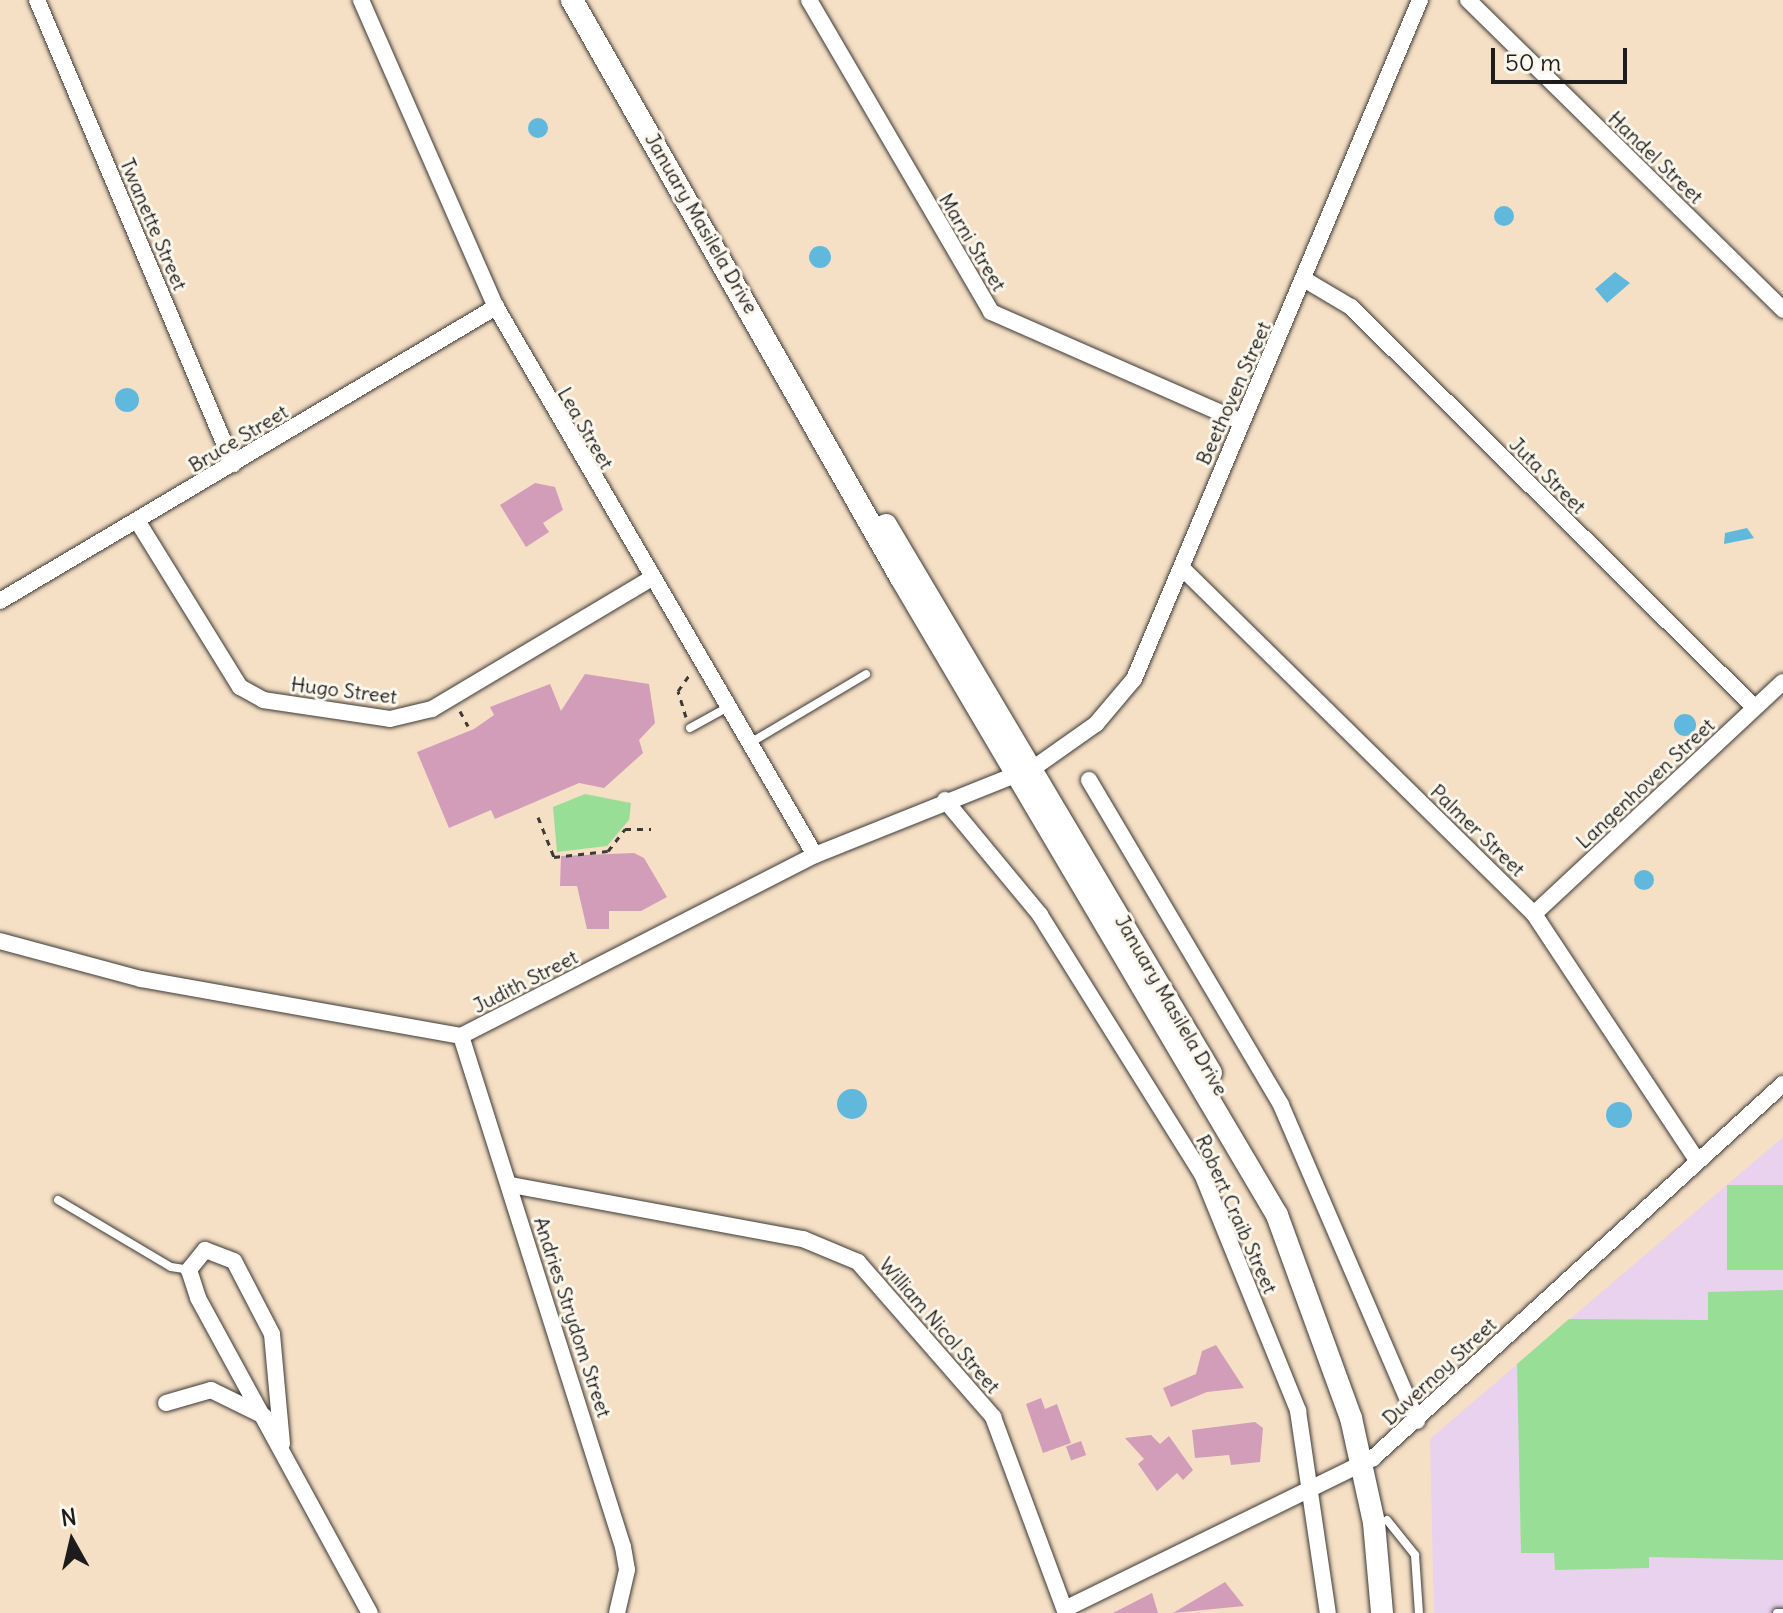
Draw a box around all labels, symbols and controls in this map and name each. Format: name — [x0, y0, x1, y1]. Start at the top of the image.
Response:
scale bar — [1495, 32, 1631, 82]
text: 50 m — [1505, 47, 1561, 77]
street label: Handel Street — [1604, 106, 1708, 208]
street label: January Masilela Drive — [640, 128, 764, 318]
street label: Twanette Street — [115, 154, 193, 294]
street label: Marni Street — [934, 189, 1012, 295]
street label: Beethoven Street — [1191, 318, 1275, 468]
street label: Lea Street — [553, 383, 619, 473]
street label: Bruce Street — [184, 399, 292, 477]
street label: Juta Street — [1505, 432, 1591, 518]
street label: Hugo Street — [290, 672, 398, 708]
street label: Langenhoven Street — [1571, 713, 1719, 853]
street label: Palmer Street — [1426, 779, 1530, 881]
street label: January Masilela Drive — [1110, 910, 1234, 1100]
street label: Judith Street — [469, 944, 581, 1018]
street label: Robert Craib Street — [1191, 1131, 1283, 1297]
street label: Andries Strydom Street — [529, 1214, 617, 1420]
street label: William Nicol Street — [875, 1252, 1005, 1398]
street label: Duvernoy Street — [1377, 1312, 1501, 1430]
north arrow — [32, 1501, 112, 1581]
text: N — [59, 1502, 78, 1532]

